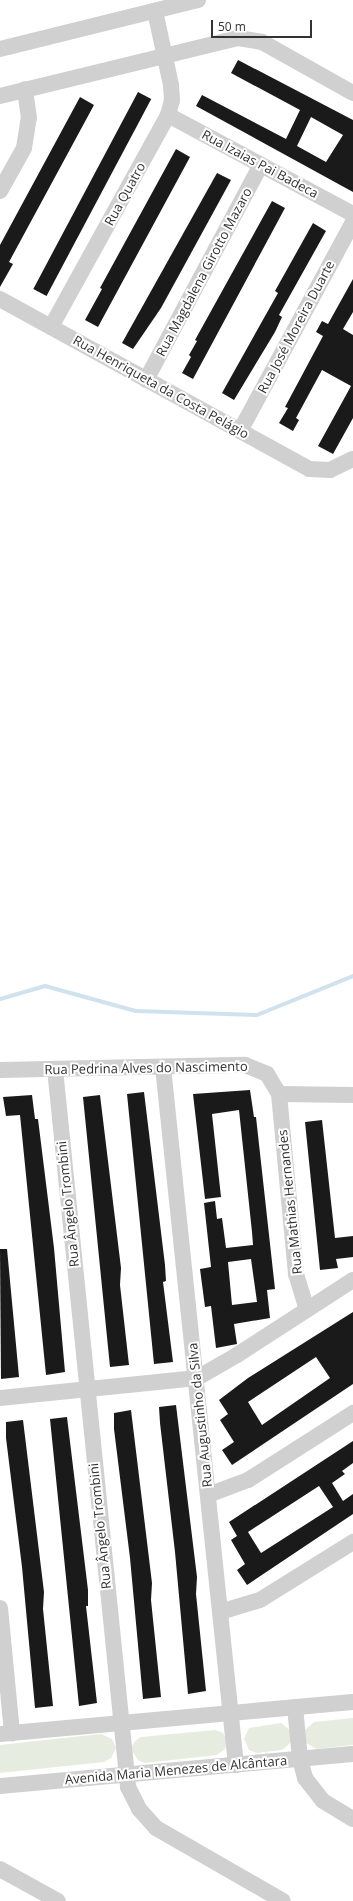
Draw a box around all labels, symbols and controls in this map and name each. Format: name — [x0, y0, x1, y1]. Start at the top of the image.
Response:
scale bar — [213, 12, 314, 38]
text: 50 m — [218, 18, 246, 35]
street label: Rua Izaias Pai Badeca — [199, 127, 321, 201]
street label: Rua Quatro — [101, 160, 149, 228]
street label: Rua Magdalena Girotto Mazaro — [153, 185, 255, 359]
street label: Rua José Moreira Duarte — [254, 258, 338, 396]
street label: Rua Henriqueta da Costa Pelágio — [71, 332, 251, 442]
street label: Rua Pedrina Alves do Nascimento — [44, 1058, 248, 1078]
street label: Rua Mathias Hernandes — [275, 1129, 305, 1275]
street label: Rua Ângelo Trombini — [54, 1140, 82, 1268]
street label: Rua Augustinho da Silva — [185, 1342, 215, 1488]
street label: Rua Ângelo Trombini — [86, 1462, 114, 1590]
street label: Avenida Maria Menezes de Alcântara — [64, 1753, 288, 1787]

